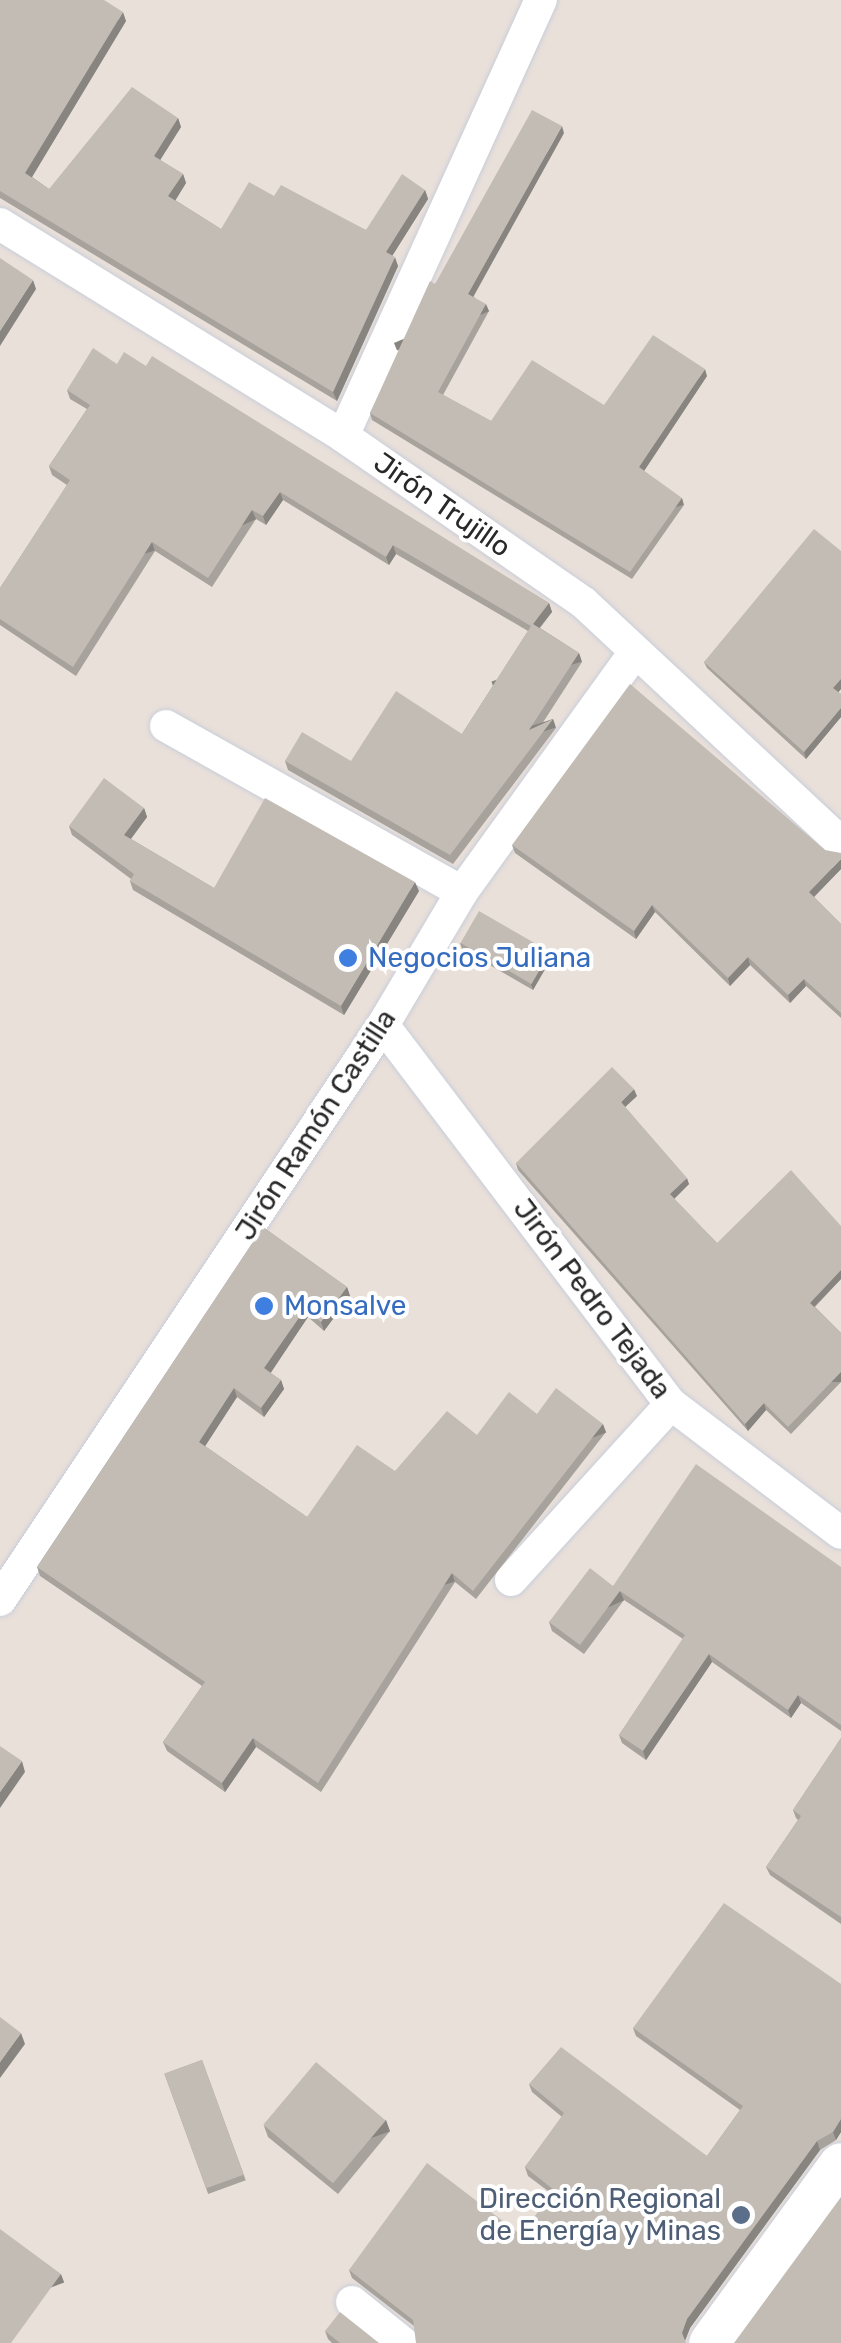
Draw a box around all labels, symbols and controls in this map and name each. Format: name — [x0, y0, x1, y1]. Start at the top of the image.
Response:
street label: Jirón Trujillo — [367, 445, 517, 565]
place label: Negocios Juliana — [368, 941, 591, 975]
marker: Negocios Juliana — [337, 947, 359, 969]
street label: Jirón Ramón Castilla — [229, 1003, 403, 1247]
street label: Jirón Pedro Tejada — [506, 1192, 678, 1406]
place label: Monsalve — [284, 1289, 406, 1323]
marker: Monsalve — [253, 1295, 275, 1317]
place label: Dirección Regional de Energía y Minas — [478, 2182, 721, 2248]
marker: Dirección Regional de Energía y Minas — [730, 2204, 752, 2226]

